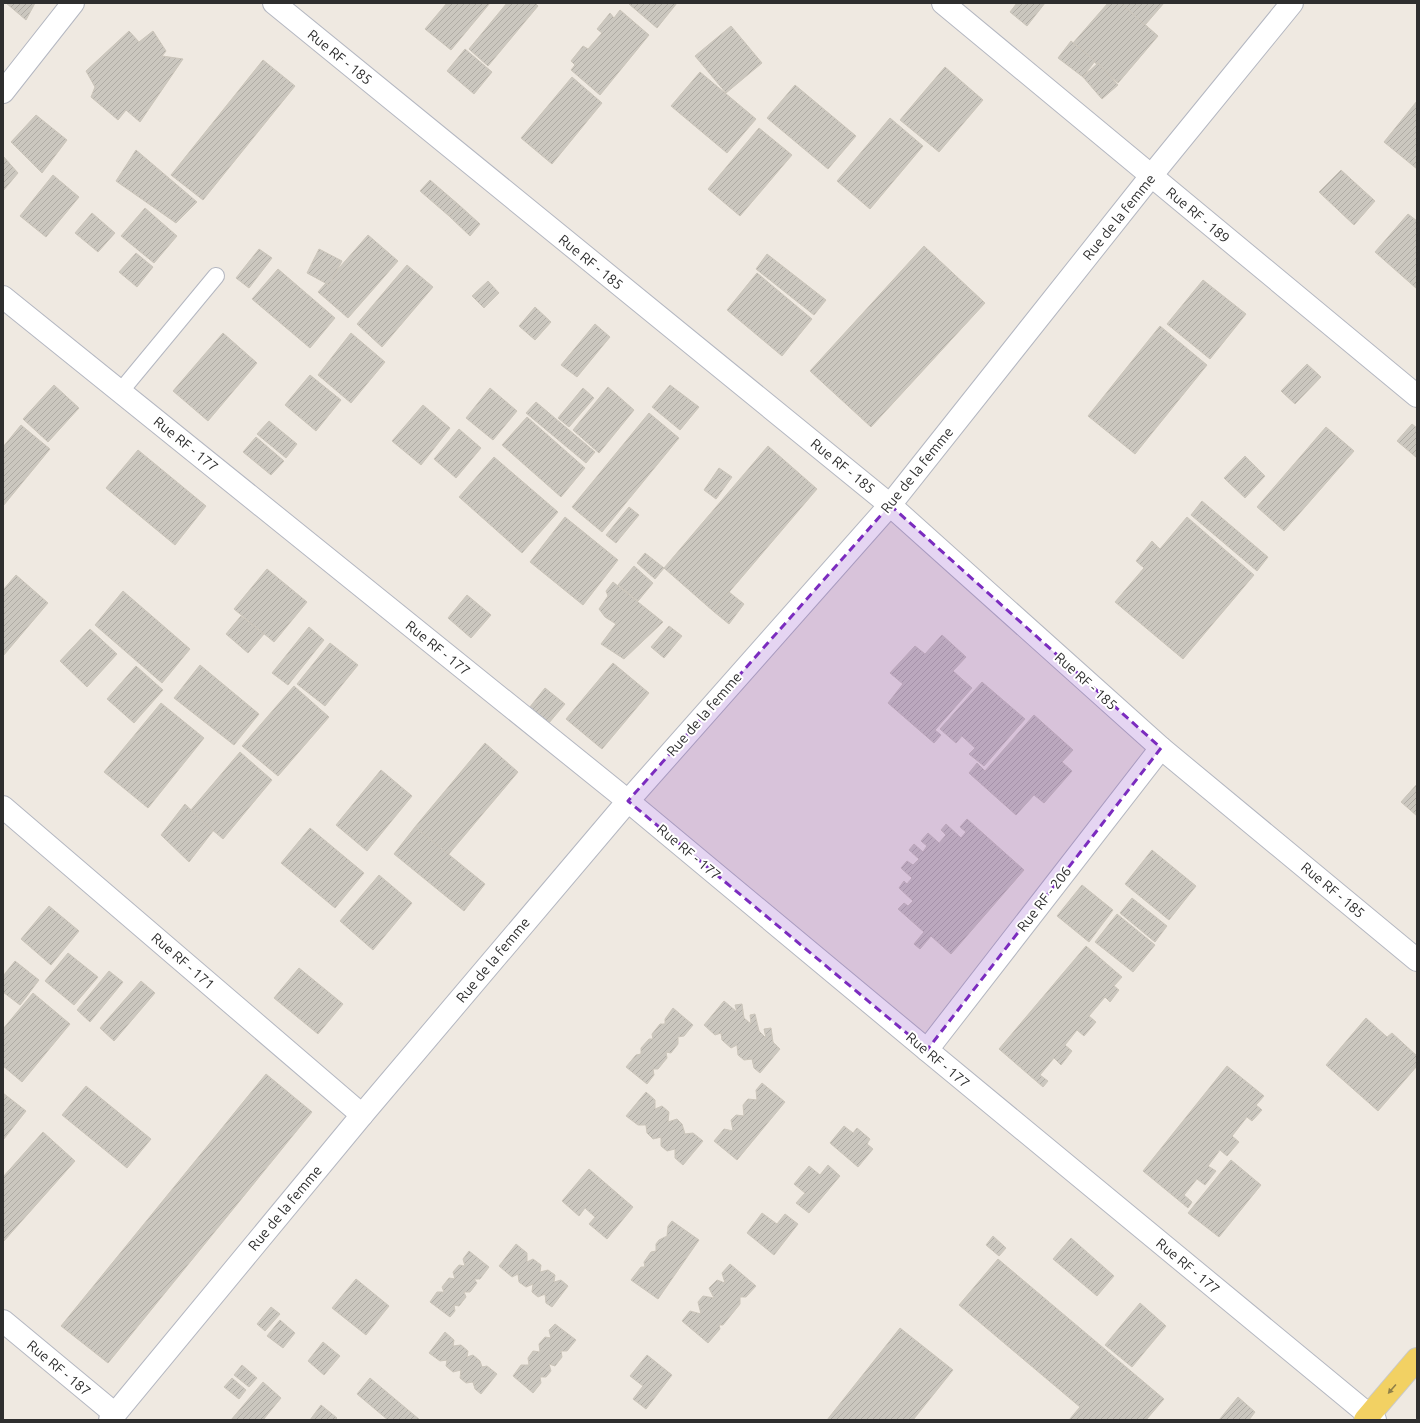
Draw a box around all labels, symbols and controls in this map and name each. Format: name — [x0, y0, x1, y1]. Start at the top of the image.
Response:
street label: Rue RF - 185 — [305, 26, 375, 88]
street label: Rue de la femme — [1079, 171, 1159, 263]
street label: Rue RF - 189 — [1163, 184, 1233, 246]
street label: Rue RF - 185 — [556, 231, 626, 293]
street label: Rue RF - 177 — [151, 413, 221, 475]
street label: Rue de la femme — [877, 424, 957, 516]
street label: Rue RF - 185 — [808, 435, 878, 497]
street label: Rue RF - 177 — [403, 617, 473, 679]
street label: Rue RF - 185 — [1052, 649, 1120, 713]
street label: Rue de la femme — [663, 669, 745, 759]
street label: Rue RF - 177 — [654, 821, 724, 883]
street label: Rue RF - 185 — [1298, 859, 1368, 921]
street label: Rue RF - 206 — [1014, 863, 1074, 935]
street label: Rue de la femme — [453, 914, 533, 1006]
street label: Rue RF - 171 — [148, 929, 218, 993]
street label: Rue RF - 177 — [903, 1029, 973, 1091]
street label: Rue de la femme — [245, 1162, 325, 1254]
street label: Rue RF - 177 — [1153, 1235, 1223, 1297]
street label: Rue RF - 187 — [24, 1337, 94, 1399]
one-way arrow — [1387, 1383, 1396, 1394]

